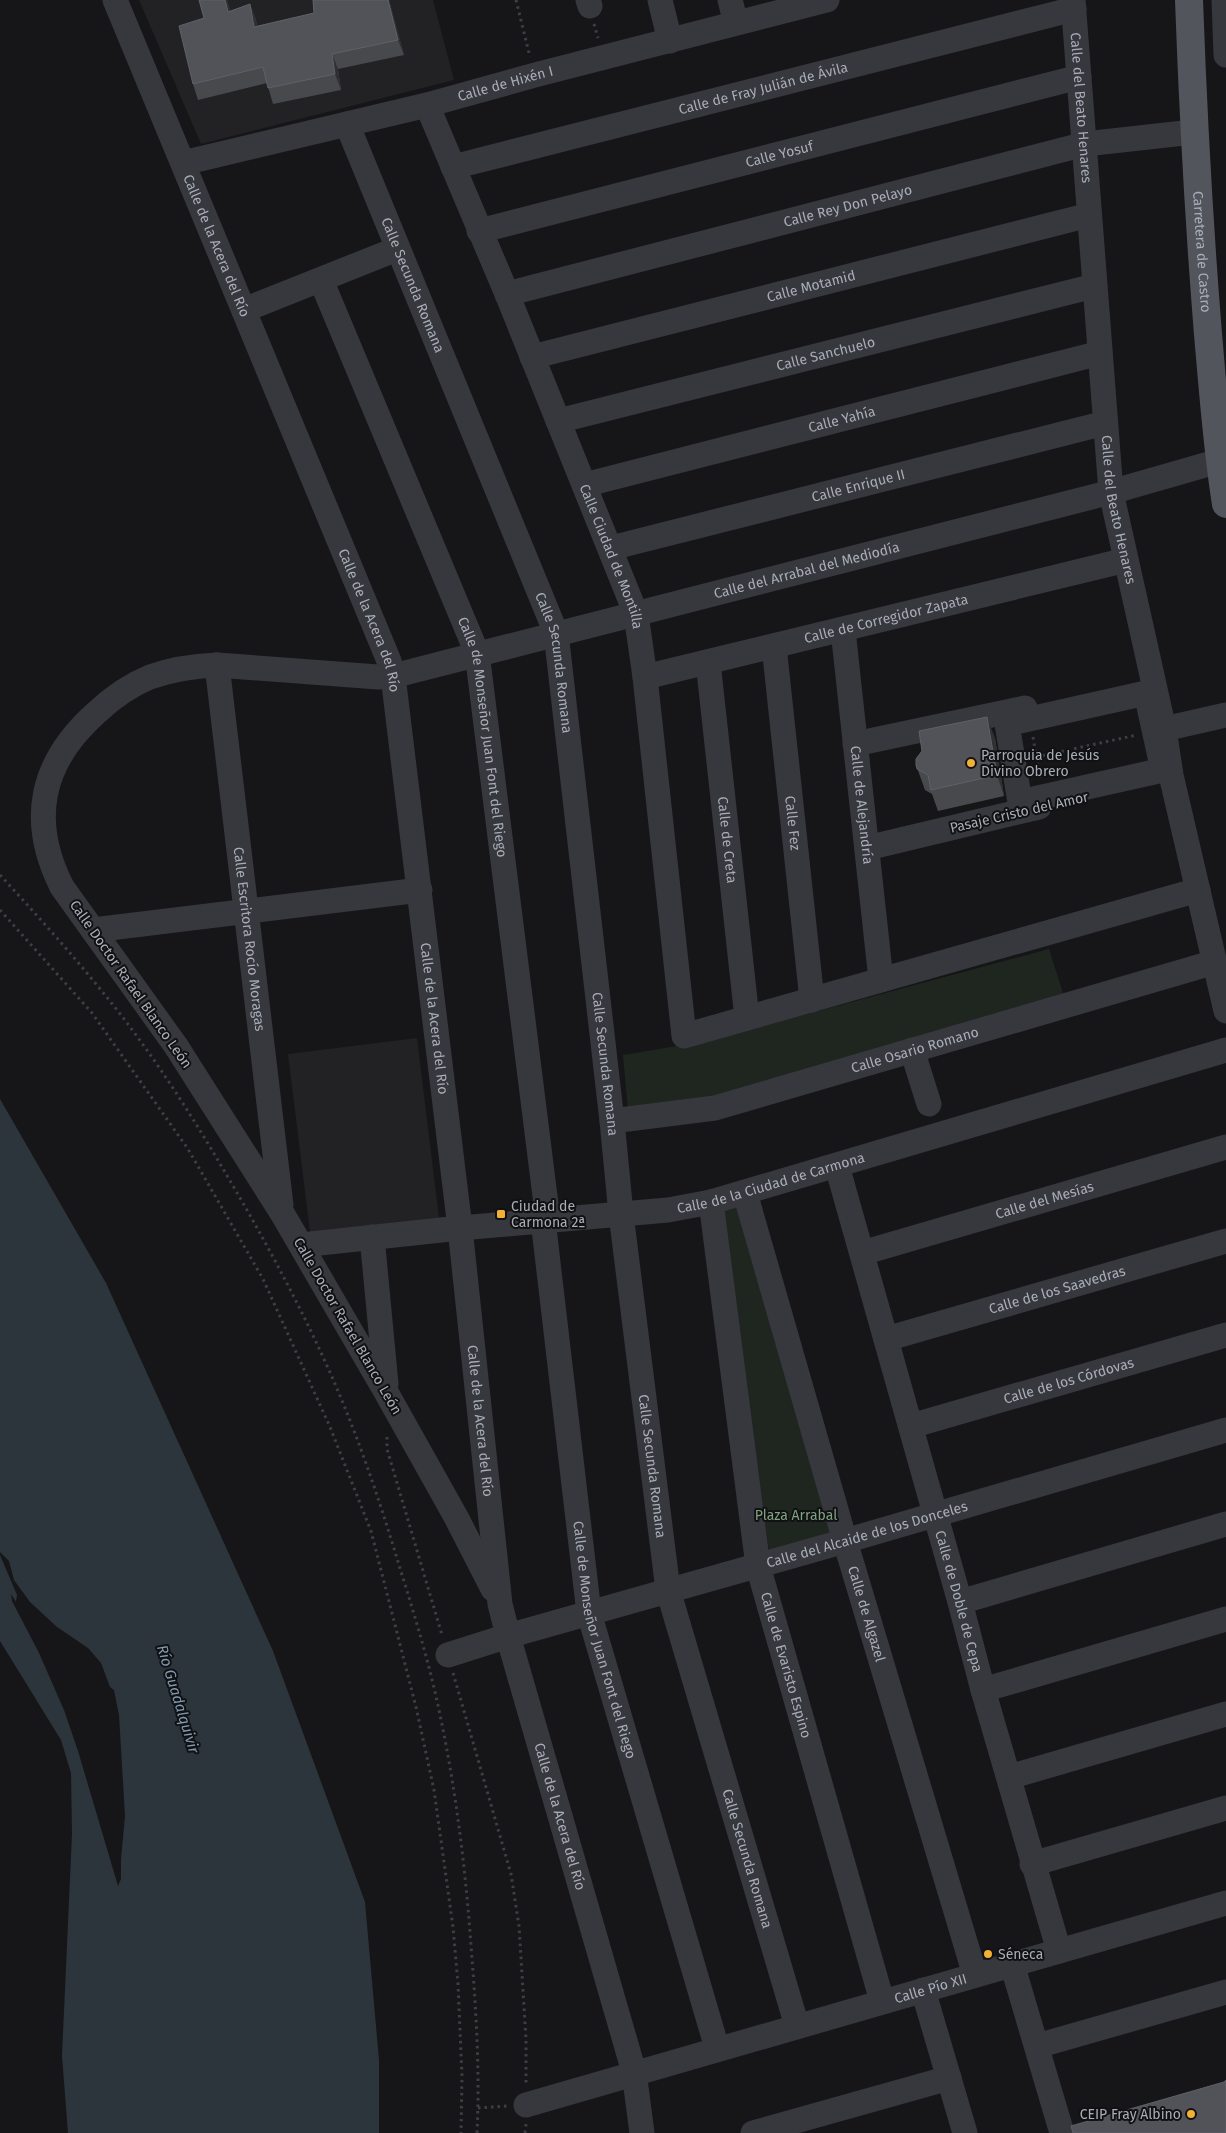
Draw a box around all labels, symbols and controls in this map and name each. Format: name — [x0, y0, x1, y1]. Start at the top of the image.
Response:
street label: Calle del Beato Henares — [1067, 32, 1095, 184]
street label: Calle de Fray Julián de Ávila — [677, 59, 850, 118]
street label: Calle de Hixén I — [456, 63, 555, 105]
street label: Calle Yosuf — [744, 137, 816, 171]
street label: Calle de la Acera del Río — [179, 172, 253, 320]
street label: Calle Rey Don Pelayo — [782, 181, 914, 231]
street label: Carretera de Castro — [1189, 190, 1214, 313]
street label: Calle Secunda Romana — [377, 215, 448, 355]
street label: Calle Motamid — [765, 267, 857, 306]
street label: Calle Sanchuelo — [775, 333, 877, 375]
street label: Calle Yahía — [806, 403, 877, 436]
street label: Calle del Beato Henares — [1098, 435, 1139, 586]
street label: Calle Enrique II — [810, 466, 907, 506]
street label: Calle Ciudad de Montilla — [575, 482, 646, 630]
street label: Calle del Arrabal del Mediodía — [712, 539, 901, 602]
street label: Calle de la Acera del Río — [334, 546, 403, 693]
street label: Calle Secunda Romana — [531, 590, 575, 734]
street label: Calle de Corregidor Zapata — [802, 591, 970, 647]
street label: Calle de Monseñor Juan Font del Riego — [454, 614, 511, 858]
street label: Calle de Alejandría — [847, 745, 876, 865]
place label: Parroquia de Jesús Divino Obrero — [981, 747, 1100, 780]
marker: Parroquia de Jesús Divino Obrero — [965, 757, 977, 769]
street label: Pasaje Cristo del Amor — [948, 788, 1091, 837]
street label: Calle Fez — [781, 795, 804, 851]
street label: Calle de Creta — [714, 796, 740, 884]
street label: Calle Escritora Rocío Moragas — [230, 846, 268, 1033]
street label: Calle Doctor Rafael Blanco León — [66, 897, 195, 1072]
street label: Calle de la Acera del Río — [416, 942, 452, 1095]
street label: Calle Secunda Romana — [588, 991, 621, 1137]
street label: Calle Osario Romano — [849, 1023, 981, 1077]
street label: Calle de la Ciudad de Carmona — [676, 1149, 867, 1217]
street label: Calle del Mesías — [993, 1178, 1096, 1223]
place label: Ciudad de Carmona 2ª — [511, 1198, 585, 1231]
marker: Ciudad de Carmona 2ª — [495, 1208, 507, 1220]
street label: Calle Doctor Rafael Blanco León — [290, 1235, 405, 1418]
street label: Calle de los Saavedras — [987, 1262, 1128, 1318]
street label: Calle de la Acera del Río — [463, 1344, 497, 1498]
street label: Calle de los Córdovas — [1002, 1354, 1136, 1408]
street label: Calle Secunda Romana — [635, 1393, 669, 1539]
street label: Calle del Alcaide de los Donceles — [765, 1498, 970, 1572]
park label: Plaza Arrabal — [755, 1507, 837, 1524]
street label: Calle de Monseñor Juan Font del Riego — [569, 1520, 639, 1761]
street label: Calle de Doble de Cepa — [931, 1529, 986, 1674]
street label: Calle de Algazel — [844, 1564, 889, 1664]
street label: Calle de Evaristo Espino — [757, 1590, 815, 1740]
water label: Río Guadalquivir — [153, 1643, 203, 1757]
street label: Calle de la Acera del Río — [530, 1741, 589, 1892]
street label: Calle Secunda Romana — [718, 1787, 776, 1931]
place label: Séneca — [998, 1946, 1043, 1963]
marker: Séneca — [982, 1948, 994, 1960]
street label: Calle Pío XII — [892, 1970, 969, 2007]
place label: CEIP Fray Albino — [1080, 2106, 1181, 2123]
marker: CEIP Fray Albino — [1185, 2108, 1197, 2120]

